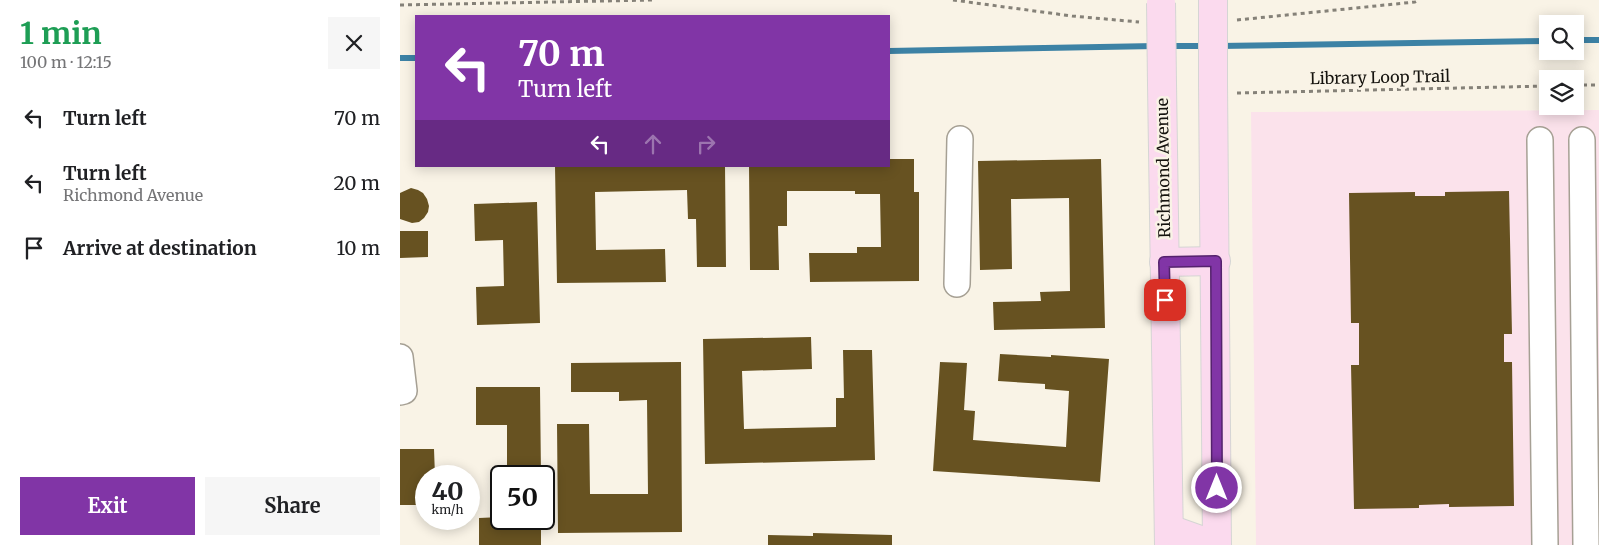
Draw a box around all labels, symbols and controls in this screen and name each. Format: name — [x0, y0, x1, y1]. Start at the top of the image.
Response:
text: 1 min — [20, 14, 102, 52]
map controls — [1539, 15, 1584, 115]
button: search — [1539, 15, 1584, 60]
button: close — [328, 17, 380, 69]
text: 70 m — [518, 32, 605, 76]
icon: left — [435, 35, 500, 100]
text: 100 m · 12:15 — [20, 52, 112, 72]
street label: Library Loop Trail — [1310, 66, 1450, 88]
button: layers — [1539, 70, 1584, 115]
text: Turn left — [518, 75, 612, 103]
street label: Richmond Avenue — [1152, 98, 1174, 238]
icon: left — [20, 104, 48, 132]
text: Turn left — [63, 106, 147, 130]
text: 70 m — [334, 106, 380, 130]
icon: left — [586, 130, 614, 158]
icon: ahead — [639, 130, 667, 158]
icon: right — [692, 130, 720, 158]
text: Turn left — [63, 161, 147, 185]
icon: left — [20, 169, 48, 197]
text: 20 m — [333, 171, 380, 195]
text: Richmond Avenue — [63, 185, 203, 205]
icon: arrive — [20, 234, 48, 262]
text: Arrive at destination — [63, 236, 257, 260]
text: 10 m — [337, 236, 380, 260]
pin — [1144, 279, 1186, 321]
icon: arrive — [1151, 286, 1179, 314]
position arrow — [1190, 461, 1242, 513]
speed limit sign: 50 — [490, 465, 555, 530]
text: 40 — [431, 475, 464, 507]
button: Exit — [20, 477, 195, 535]
button: Share — [205, 477, 380, 535]
text: km/h — [432, 502, 463, 517]

